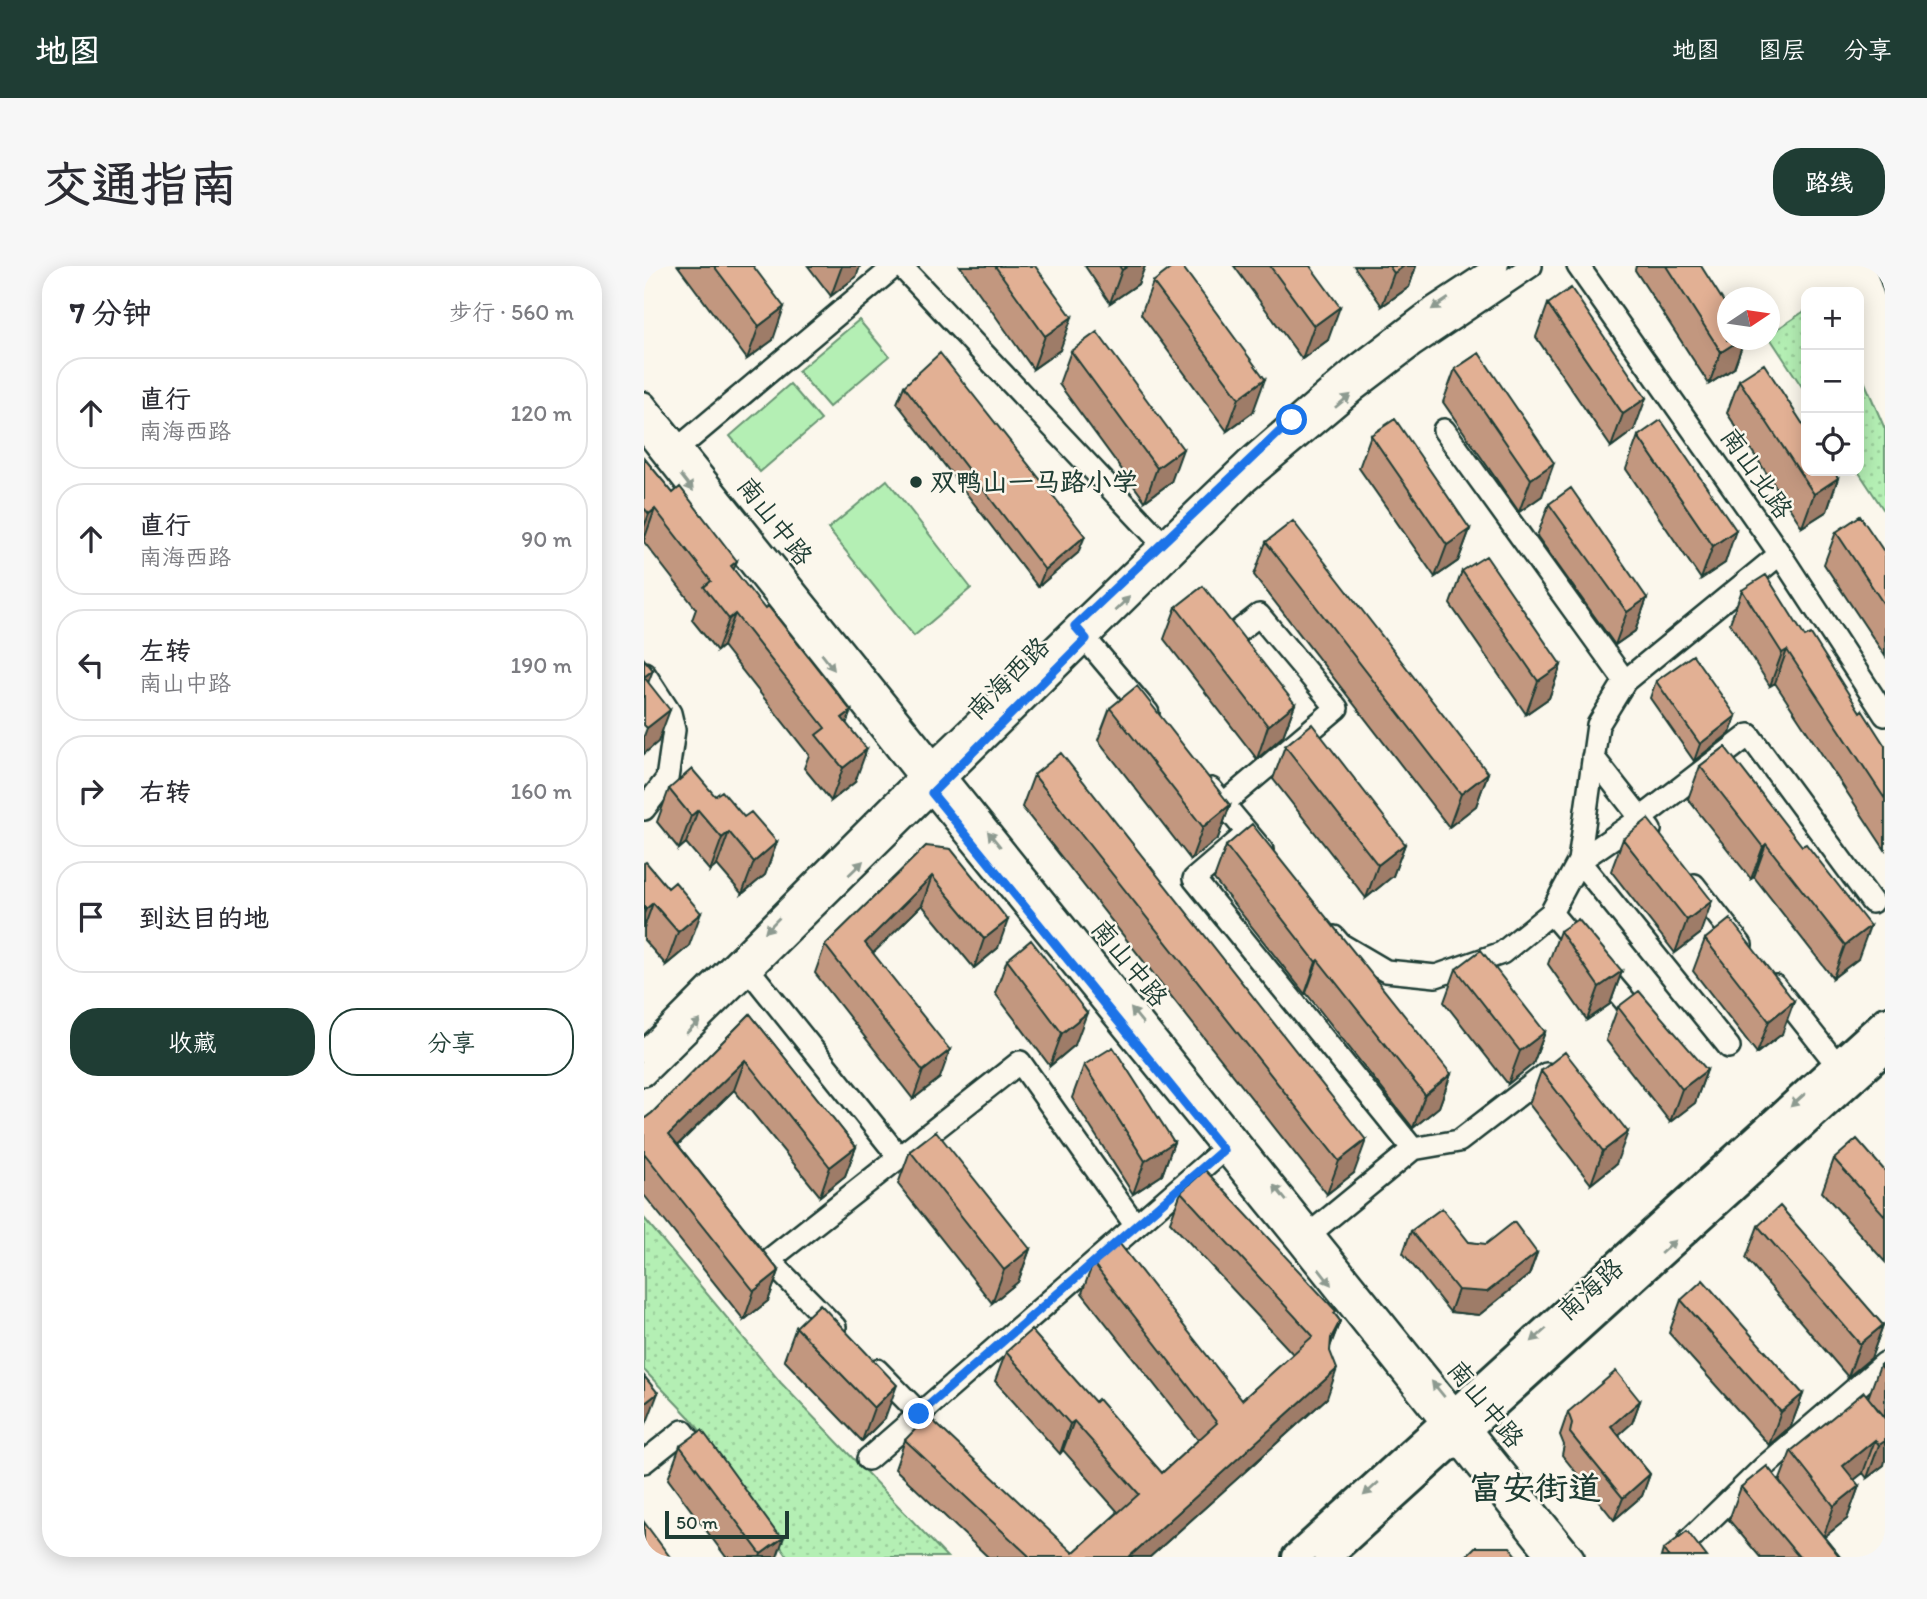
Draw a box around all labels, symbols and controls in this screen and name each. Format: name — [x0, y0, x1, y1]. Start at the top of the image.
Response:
text: 地图 — [35, 31, 101, 70]
text: 地图 — [1672, 35, 1720, 64]
text: 图层 — [1758, 35, 1806, 64]
text: 分享 — [1844, 35, 1892, 64]
button: 路线 — [1773, 148, 1885, 216]
text: 交通指南 — [42, 154, 238, 213]
north arrow — [1717, 287, 1780, 350]
map controls — [1801, 287, 1864, 476]
button: + — [1801, 287, 1864, 350]
text: 7 分钟 — [70, 294, 152, 331]
one-way arrow — [1431, 297, 1449, 311]
text: 步行 · 560 m — [449, 298, 574, 326]
button: − — [1801, 350, 1864, 413]
text: 直行 — [139, 383, 191, 415]
one-way arrow — [1333, 393, 1351, 408]
icon: ahead — [72, 394, 110, 432]
text: 120 m — [511, 399, 572, 427]
route start — [1276, 404, 1307, 435]
button: locate — [1801, 413, 1864, 476]
text: 南海西路 — [139, 417, 231, 445]
street label: 南山北路 — [1714, 421, 1800, 525]
place label: 双鸭山一马路小学 — [930, 466, 1138, 498]
street label: 南山中路 — [730, 470, 820, 572]
one-way arrow — [679, 474, 694, 492]
marker: 双鸭山一马路小学 — [908, 474, 924, 490]
text: 直行 — [139, 509, 191, 541]
icon: ahead — [72, 520, 110, 558]
text: 90 m — [521, 525, 572, 553]
text: 南海西路 — [139, 543, 231, 571]
one-way arrow — [1113, 596, 1130, 613]
street label: 南海西路 — [960, 630, 1056, 726]
text: 左转 — [139, 635, 191, 667]
icon: left — [72, 646, 110, 684]
text: 190 m — [511, 651, 572, 679]
one-way arrow — [820, 652, 835, 670]
text: 南山中路 — [139, 669, 231, 697]
icon: right — [72, 772, 110, 810]
text: 右转 — [139, 776, 191, 808]
text: 160 m — [510, 777, 572, 805]
one-way arrow — [987, 831, 1002, 848]
one-way arrow — [847, 860, 863, 877]
icon: arrive — [72, 898, 110, 936]
text: 到达目的地 — [139, 902, 269, 934]
street label: 南山中路 — [1085, 913, 1175, 1013]
one-way arrow — [763, 917, 780, 934]
one-way arrow — [1130, 1007, 1145, 1024]
button: 收藏 — [70, 1008, 315, 1076]
button: 分享 — [329, 1008, 574, 1076]
one-way arrow — [684, 1019, 701, 1035]
one-way arrow — [1789, 1092, 1807, 1108]
one-way arrow — [1273, 1184, 1288, 1202]
one-way arrow — [1659, 1239, 1677, 1255]
street label: 南海路 — [1550, 1251, 1630, 1327]
one-way arrow — [1318, 1267, 1333, 1285]
one-way arrow — [1531, 1327, 1548, 1343]
street label: 南山中路 — [1441, 1354, 1531, 1454]
one-way arrow — [1432, 1380, 1446, 1398]
route end — [903, 1398, 934, 1429]
district label: 富安街道 — [1469, 1468, 1601, 1507]
one-way arrow — [1363, 1480, 1380, 1496]
scale bar — [665, 1508, 789, 1540]
text: 50 m — [676, 1511, 718, 1534]

